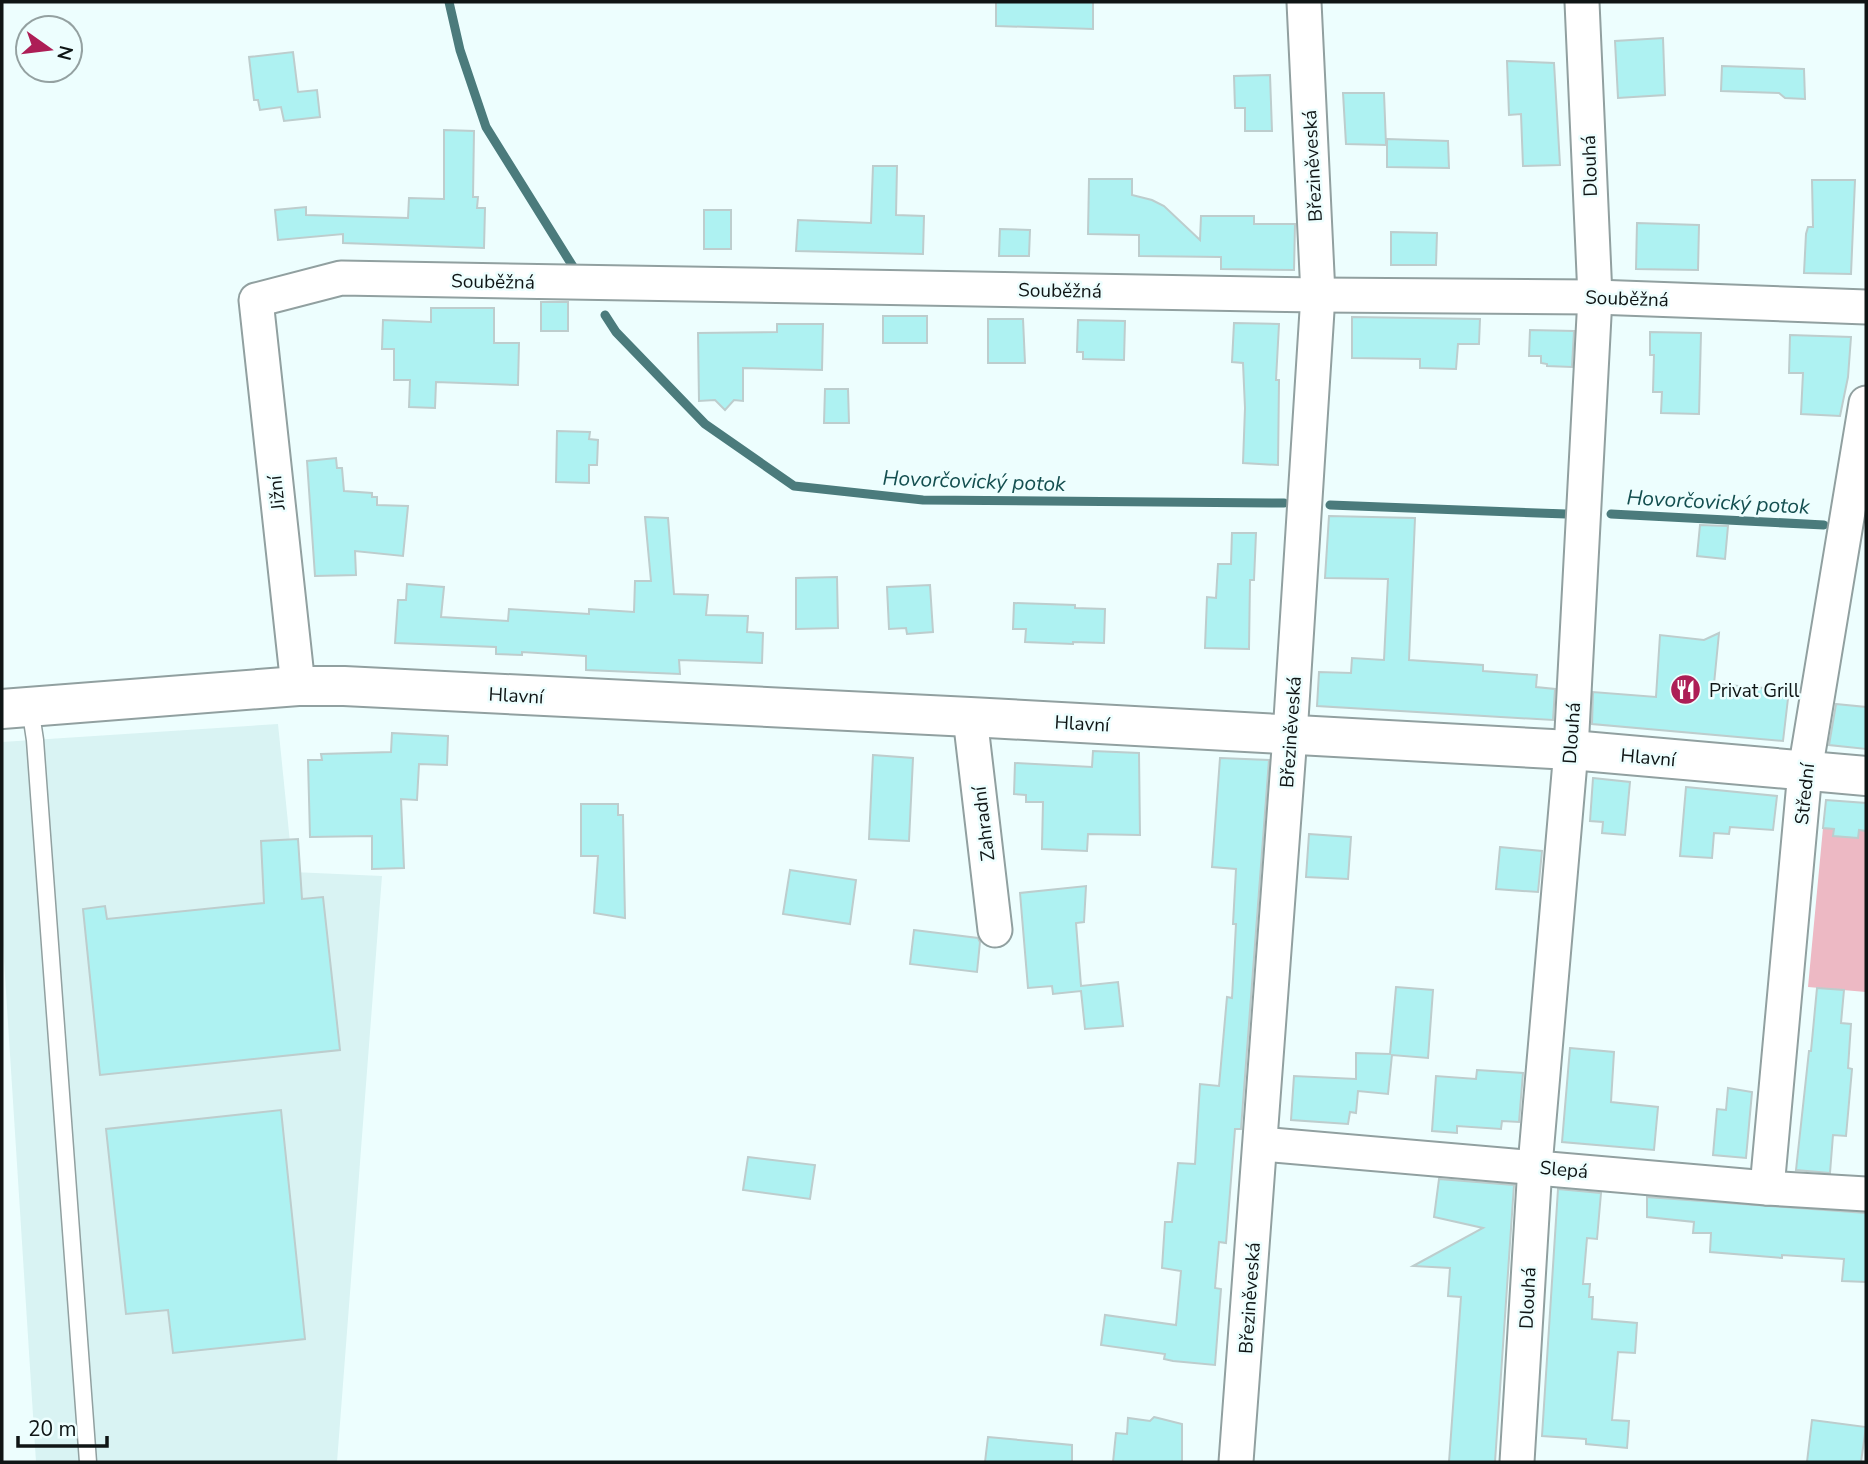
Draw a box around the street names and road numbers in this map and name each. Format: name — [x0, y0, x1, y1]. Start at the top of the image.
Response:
street label: Březiněveská — [1297, 109, 1329, 223]
street label: Dlouhá — [1576, 135, 1604, 197]
street label: Souběžná — [451, 268, 535, 296]
street label: Souběžná — [1018, 277, 1102, 305]
street label: Souběžná — [1585, 285, 1669, 313]
street label: Jižní — [262, 473, 292, 512]
street label: Březiněveská — [1274, 675, 1308, 789]
street label: Hlavní — [488, 682, 546, 711]
street label: Dlouhá — [1557, 701, 1587, 765]
street label: Hlavní — [1054, 710, 1112, 739]
street label: Hlavní — [1619, 743, 1678, 773]
street label: Střední — [1789, 761, 1821, 826]
street label: Zahradní — [966, 784, 1001, 863]
street label: Slepá — [1539, 1155, 1589, 1185]
street label: Březiněveská — [1233, 1241, 1267, 1355]
street label: Dlouhá — [1513, 1267, 1543, 1330]

